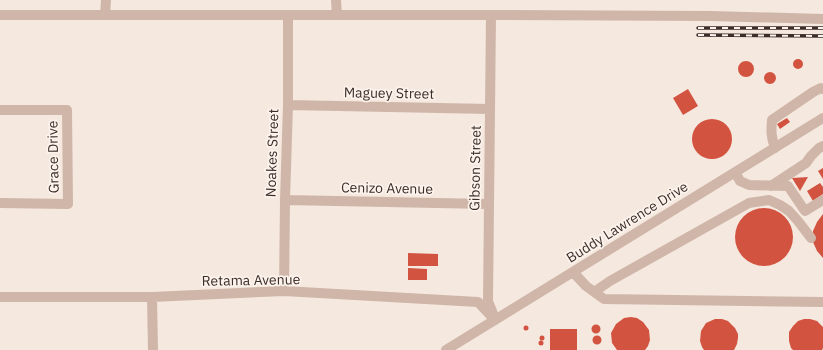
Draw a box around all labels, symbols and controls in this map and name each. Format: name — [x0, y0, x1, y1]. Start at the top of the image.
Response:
street label: Maguey Street — [344, 83, 434, 103]
street label: Noakes Street — [261, 108, 283, 198]
street label: Grace Drive — [43, 120, 63, 194]
street label: Gibson Street — [465, 125, 485, 211]
street label: Buddy Lawrence Drive — [563, 177, 691, 267]
street label: Cenizo Avenue — [341, 178, 434, 198]
street label: Retama Avenue — [202, 270, 301, 290]

